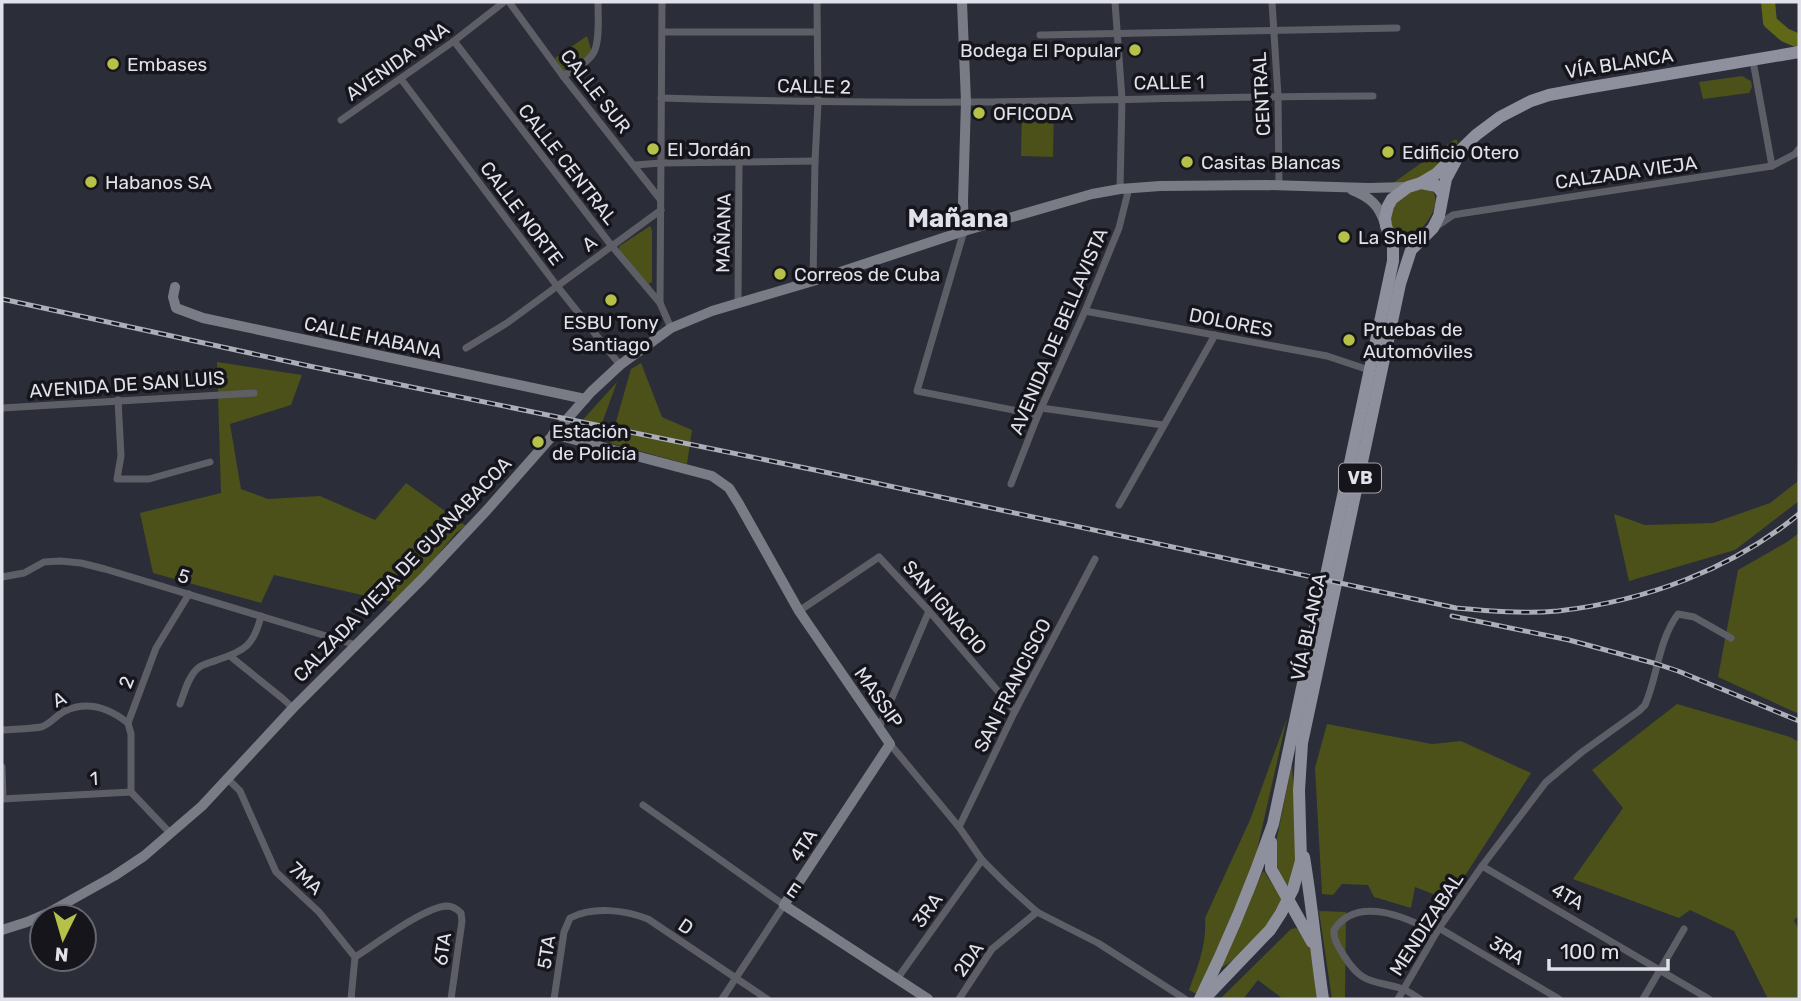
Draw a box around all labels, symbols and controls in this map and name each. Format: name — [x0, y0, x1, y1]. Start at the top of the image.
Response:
street label: AVENIDA 9NA — [341, 17, 454, 106]
place label: Bodega El Popular — [960, 39, 1122, 62]
marker: Bodega El Popular — [1127, 42, 1143, 58]
street label: VÍA BLANCA — [1563, 44, 1675, 83]
street label: CALLE SUR — [556, 45, 636, 138]
street label: CENTRAL — [1248, 51, 1275, 137]
place label: Embases — [127, 53, 207, 76]
marker: Embases — [105, 56, 121, 72]
street label: CALLE 1 — [1133, 70, 1205, 95]
street label: CALLE 2 — [777, 74, 851, 99]
street label: CALLE CENTRAL — [513, 99, 622, 230]
place label: OFICODA — [993, 102, 1074, 125]
marker: OFICODA — [971, 105, 987, 121]
place label: El Jordán — [667, 138, 751, 161]
marker: El Jordán — [645, 141, 661, 157]
place label: Edificio Otero — [1402, 141, 1519, 164]
marker: Edificio Otero — [1380, 144, 1396, 160]
place label: Casitas Blancas — [1201, 151, 1341, 174]
street label: CALZADA VIEJA — [1554, 151, 1699, 194]
marker: Casitas Blancas — [1179, 154, 1195, 170]
street label: CALLE NORTE — [475, 157, 568, 270]
place label: Habanos SA — [105, 171, 212, 194]
marker: Habanos SA — [83, 174, 99, 190]
street label: MAÑANA — [711, 193, 736, 273]
district label: Mañana — [908, 203, 1008, 234]
street label: AVENIDA DE BELLAVISTA — [1004, 224, 1113, 438]
place label: La Shell — [1358, 226, 1427, 249]
marker: La Shell — [1336, 229, 1352, 245]
street label: A — [577, 230, 602, 256]
place label: Correos de Cuba — [794, 263, 940, 286]
marker: Correos de Cuba — [772, 266, 788, 282]
marker: ESBU Tony Santiago — [603, 292, 619, 308]
street label: DOLORES — [1187, 303, 1275, 342]
place label: ESBU Tony Santiago — [563, 311, 659, 356]
street label: CALLE HABANA — [302, 312, 444, 363]
place label: Pruebas de Automóviles — [1363, 318, 1473, 363]
marker: Pruebas de Automóviles — [1341, 332, 1357, 348]
street label: AVENIDA DE SAN LUIS — [28, 366, 226, 403]
place label: Estación de Policía — [552, 420, 636, 465]
marker: Estación de Policía — [530, 434, 546, 450]
street label: CALZADA VIEJA DE GUANABACOA — [288, 452, 516, 687]
road number: VB — [1339, 464, 1381, 492]
street label: SAN IGNACIO — [898, 556, 992, 659]
street label: 5 — [175, 564, 193, 589]
street label: VÍA BLANCA — [1286, 571, 1331, 683]
street label: SAN FRANCISCO — [969, 615, 1056, 756]
street label: MASSIP — [849, 663, 908, 732]
street label: 2 — [114, 673, 139, 692]
street label: A — [49, 686, 70, 713]
street label: 1 — [89, 767, 99, 790]
street label: 4TA — [785, 825, 822, 866]
street label: 7MA — [284, 857, 327, 900]
street label: MENDIZABAL — [1385, 868, 1468, 980]
street label: E — [783, 878, 805, 903]
street label: 4TA — [1547, 878, 1588, 915]
street label: 3RA — [907, 889, 948, 932]
north arrow — [28, 903, 98, 973]
street label: D — [674, 913, 698, 940]
scale bar — [1549, 928, 1668, 972]
street label: 6TA — [429, 931, 456, 967]
street label: 3RA — [1485, 931, 1529, 970]
street label: 5TA — [533, 933, 561, 970]
street label: 2DA — [948, 937, 989, 981]
text: 100 m — [1560, 939, 1619, 964]
text: N — [54, 942, 69, 966]

